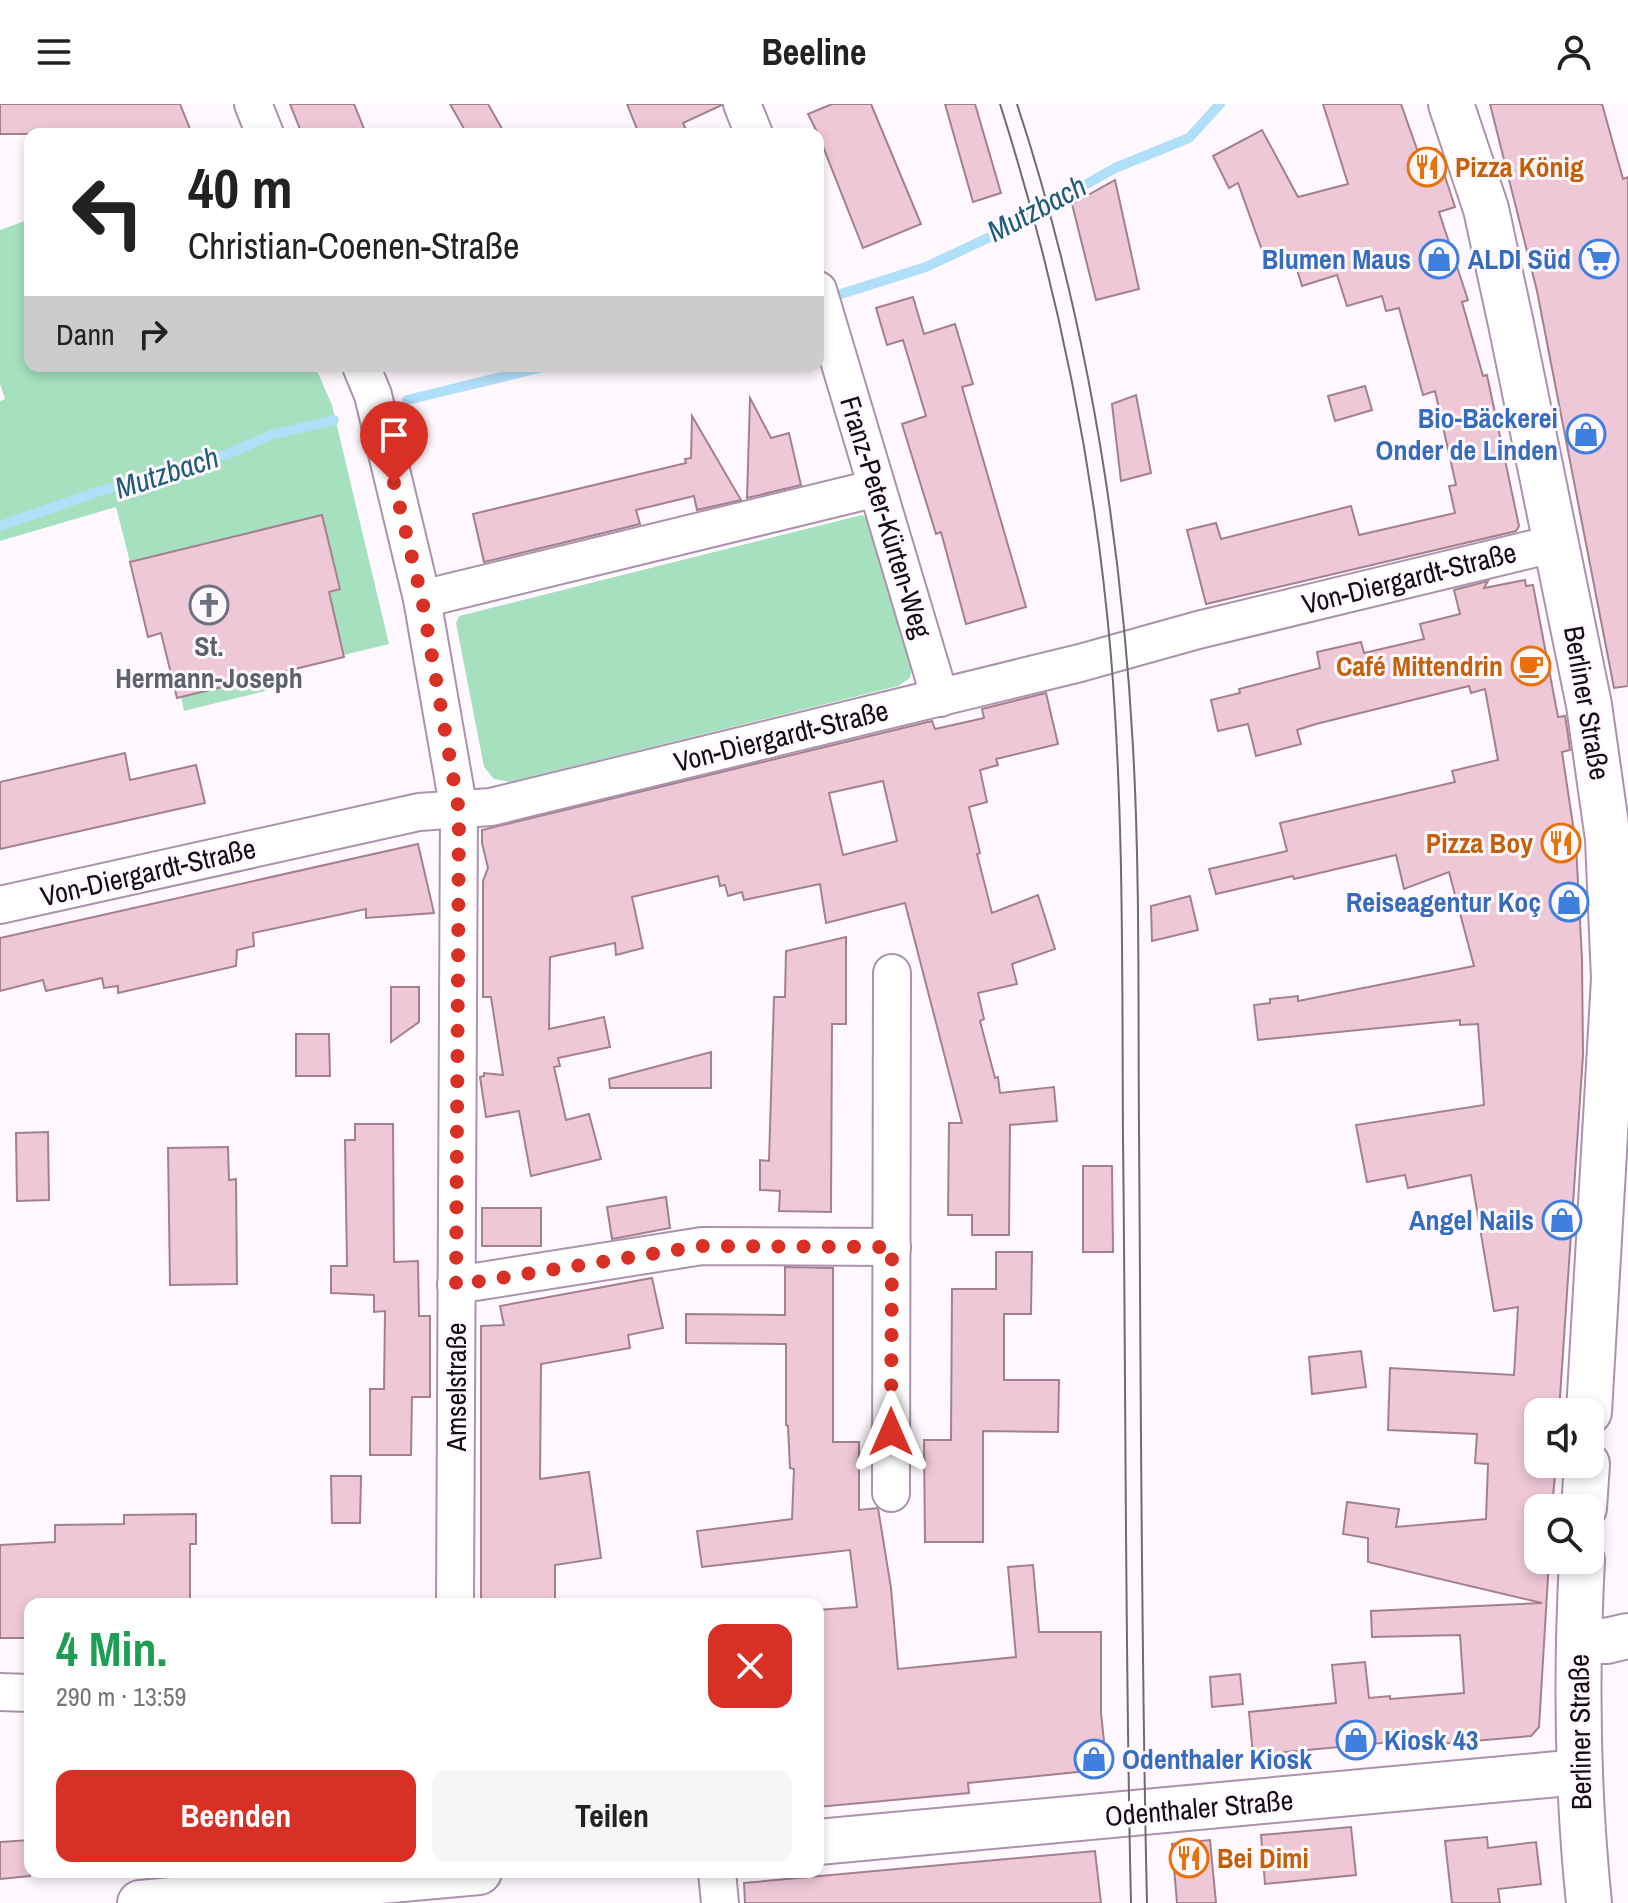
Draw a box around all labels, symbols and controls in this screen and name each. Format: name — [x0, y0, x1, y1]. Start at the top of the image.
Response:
text: Beeline — [761, 28, 867, 76]
icon: menu — [32, 30, 76, 74]
icon: person — [1552, 30, 1596, 74]
restaurant icon: Pizza König — [1406, 146, 1448, 188]
place label: Pizza König — [1455, 148, 1584, 186]
text: 40 m — [188, 150, 293, 225]
icon: left — [56, 160, 160, 264]
water label: Mutzbach — [980, 165, 1093, 251]
text: Christian-Coenen-Straße — [188, 222, 519, 270]
shop icon: Blumen Maus — [1418, 238, 1460, 280]
supermarket icon: ALDI Süd — [1578, 238, 1620, 280]
place label: Blumen Maus — [1262, 240, 1411, 278]
place label: ALDI Süd — [1468, 240, 1571, 278]
icon: right — [131, 312, 175, 356]
text: Dann — [56, 314, 115, 354]
street label: Franz-Peter-Kürten-Weg — [831, 391, 941, 643]
place label: Bio-Bäckerei Onder de Linden — [1376, 399, 1558, 469]
pin — [360, 401, 428, 483]
icon: arrive — [372, 413, 416, 457]
shop icon: Bio-Bäckerei Onder de Linden — [1565, 413, 1607, 455]
water label: Mutzbach — [110, 437, 224, 508]
street label: Von-Diergardt-Straße — [1298, 533, 1520, 623]
church icon: St. Hermann-Joseph — [188, 584, 230, 626]
street label: Berliner Straße — [1555, 623, 1619, 783]
place label: St. Hermann-Joseph — [115, 627, 303, 697]
cafe icon: Café Mittendrin — [1510, 645, 1552, 687]
place label: Café Mittendrin — [1336, 647, 1503, 685]
street label: Von-Diergardt-Straße — [670, 691, 892, 781]
restaurant icon: Pizza Boy — [1540, 822, 1582, 864]
place label: Pizza Boy — [1426, 824, 1533, 862]
street label: Von-Diergardt-Straße — [37, 829, 259, 915]
shop icon: Reiseagentur Koç — [1548, 881, 1590, 923]
place label: Reiseagentur Koç — [1346, 883, 1541, 921]
shop icon: Angel Nails — [1541, 1199, 1583, 1241]
place label: Angel Nails — [1409, 1201, 1534, 1239]
street label: Amselstraße — [437, 1323, 475, 1452]
position arrow — [849, 1390, 933, 1474]
map controls — [1524, 1398, 1604, 1574]
button: sound — [1524, 1398, 1604, 1478]
button: search — [1524, 1494, 1604, 1574]
text: 4 Min. — [56, 1616, 168, 1681]
button: close — [708, 1624, 792, 1708]
street label: Berliner Straße — [1560, 1654, 1600, 1810]
text: 290 m · 13:59 — [56, 1679, 186, 1714]
shop icon: Kiosk 43 — [1335, 1719, 1377, 1761]
place label: Kiosk 43 — [1384, 1721, 1478, 1759]
shop icon: Odenthaler Kiosk — [1073, 1738, 1115, 1780]
place label: Odenthaler Kiosk — [1122, 1740, 1312, 1778]
button: Beenden — [56, 1770, 416, 1862]
button: Teilen — [432, 1770, 792, 1862]
street label: Odenthaler Straße — [1103, 1781, 1295, 1835]
restaurant icon: Bei Dimi — [1168, 1837, 1210, 1879]
place label: Bei Dimi — [1217, 1839, 1309, 1877]

